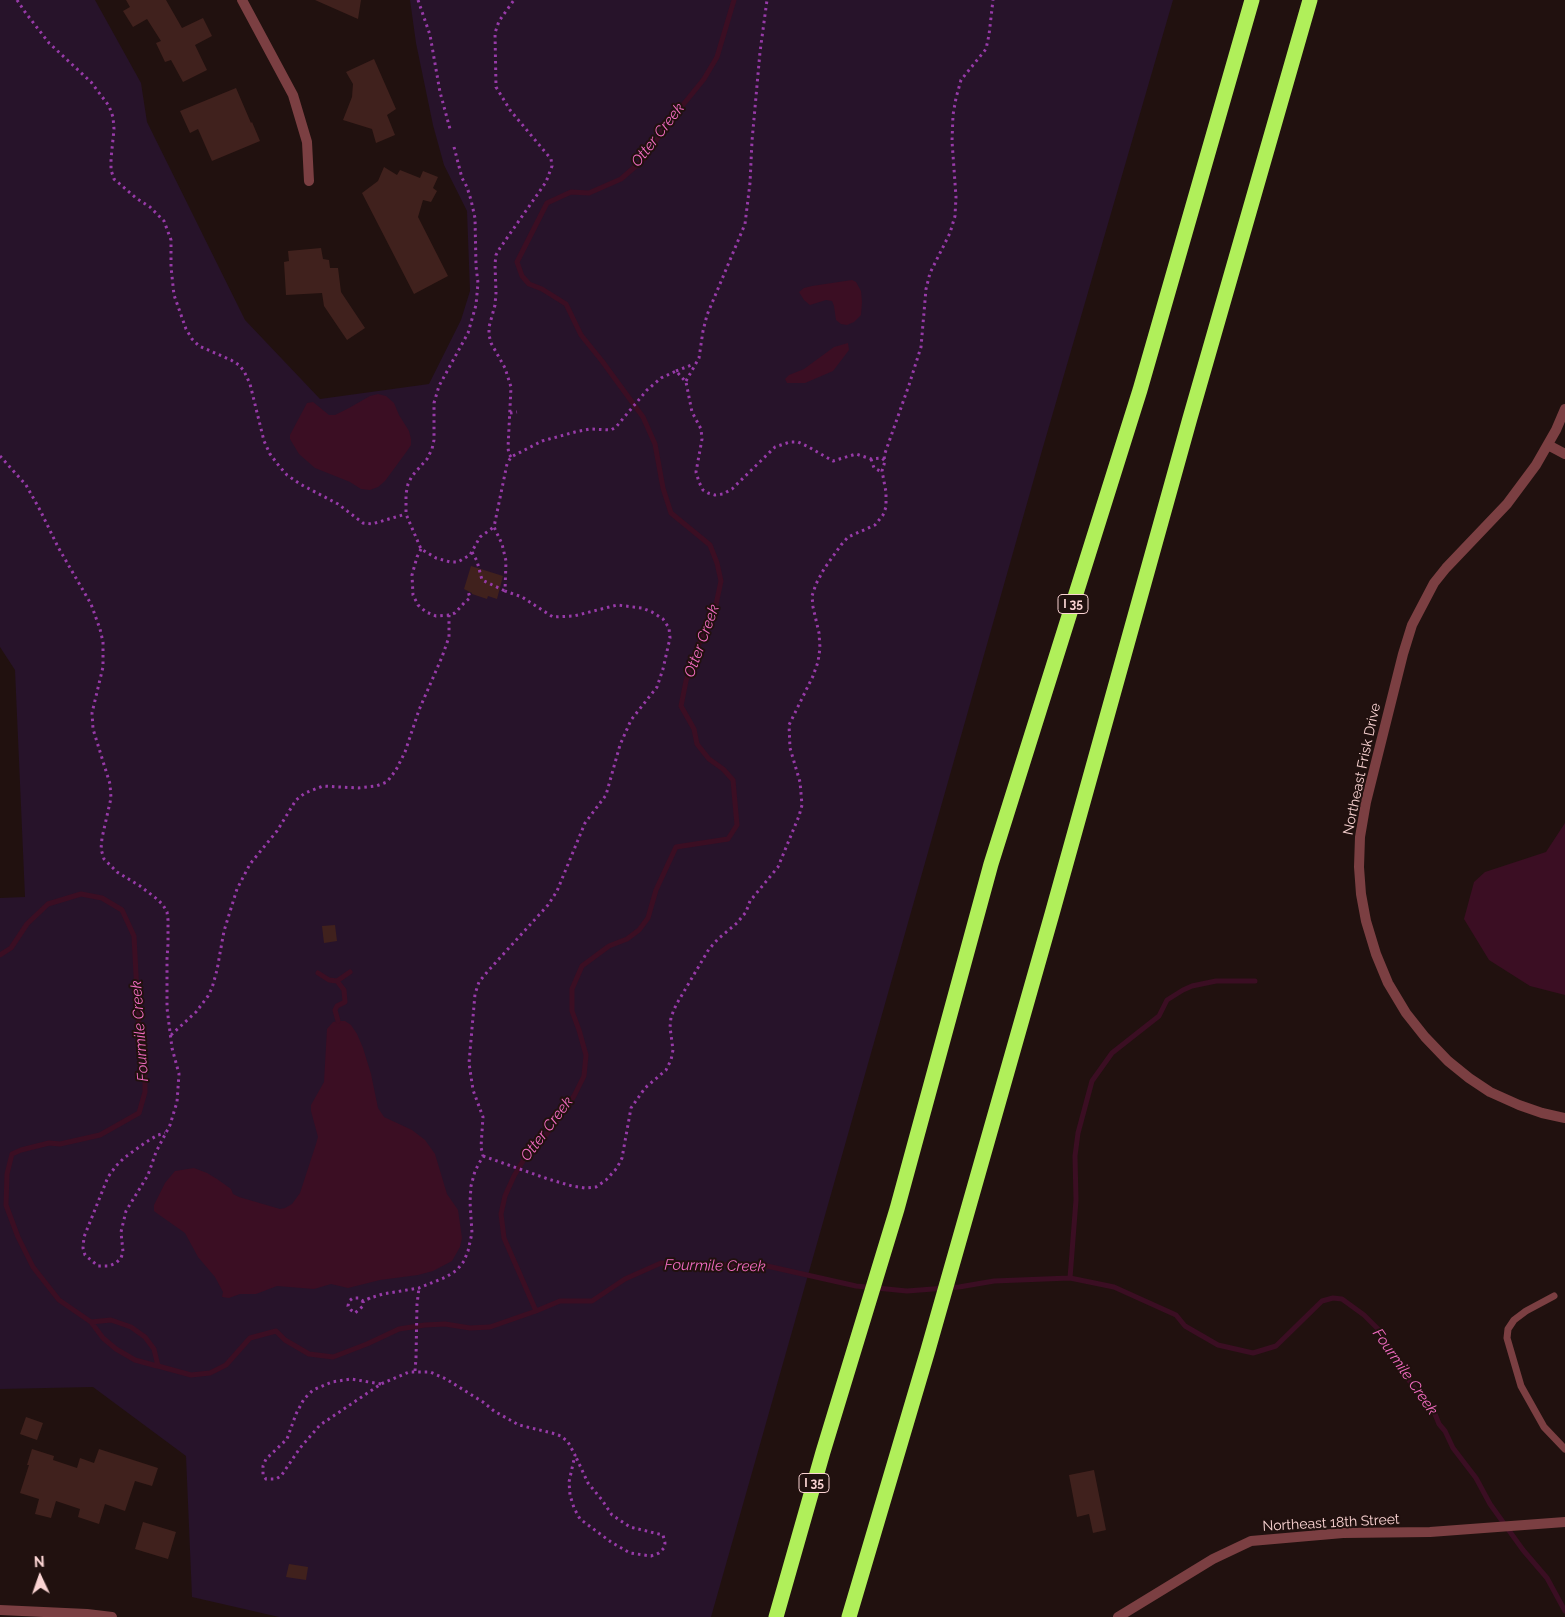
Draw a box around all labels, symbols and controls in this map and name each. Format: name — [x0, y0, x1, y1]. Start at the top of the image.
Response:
water label: Otter Creek — [628, 100, 688, 170]
road number: I 35 — [1058, 594, 1088, 614]
water label: Otter Creek — [681, 602, 723, 680]
street label: Northeast Frisk Drive — [1340, 701, 1384, 837]
water label: Fourmile Creek — [127, 980, 153, 1082]
water label: Otter Creek — [517, 1093, 577, 1165]
water label: Fourmile Creek — [664, 1256, 766, 1276]
water label: Fourmile Creek — [1369, 1325, 1441, 1419]
road number: I 35 — [799, 1474, 829, 1492]
street label: Northeast 18th Street — [1262, 1511, 1400, 1535]
north arrow — [15, 1552, 65, 1602]
text: N — [33, 1554, 45, 1570]

